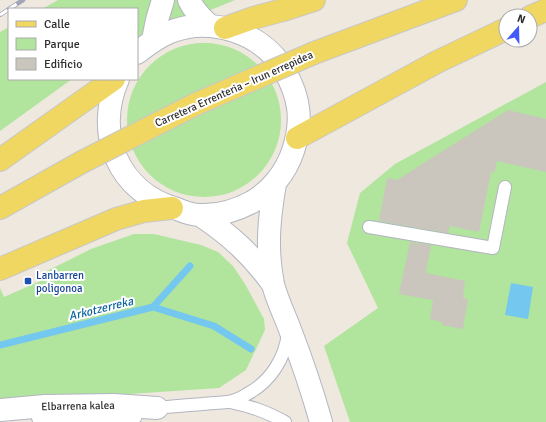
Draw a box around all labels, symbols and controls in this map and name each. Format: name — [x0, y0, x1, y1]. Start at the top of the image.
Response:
legend — [8, 8, 138, 80]
north arrow — [498, 8, 538, 48]
text: N — [515, 12, 527, 26]
text: Calle — [44, 17, 70, 32]
text: Parque — [44, 37, 80, 52]
street label: Carretera Errenteria – Irun errepidea — [153, 48, 315, 130]
text: Edificio — [44, 57, 82, 72]
place label: Lanbarren poligonoa — [36, 269, 84, 295]
marker: Lanbarren poligonoa — [23, 276, 33, 286]
water label: Arkotzerreka — [67, 294, 136, 324]
street label: Elbarrena kalea — [41, 399, 115, 413]

